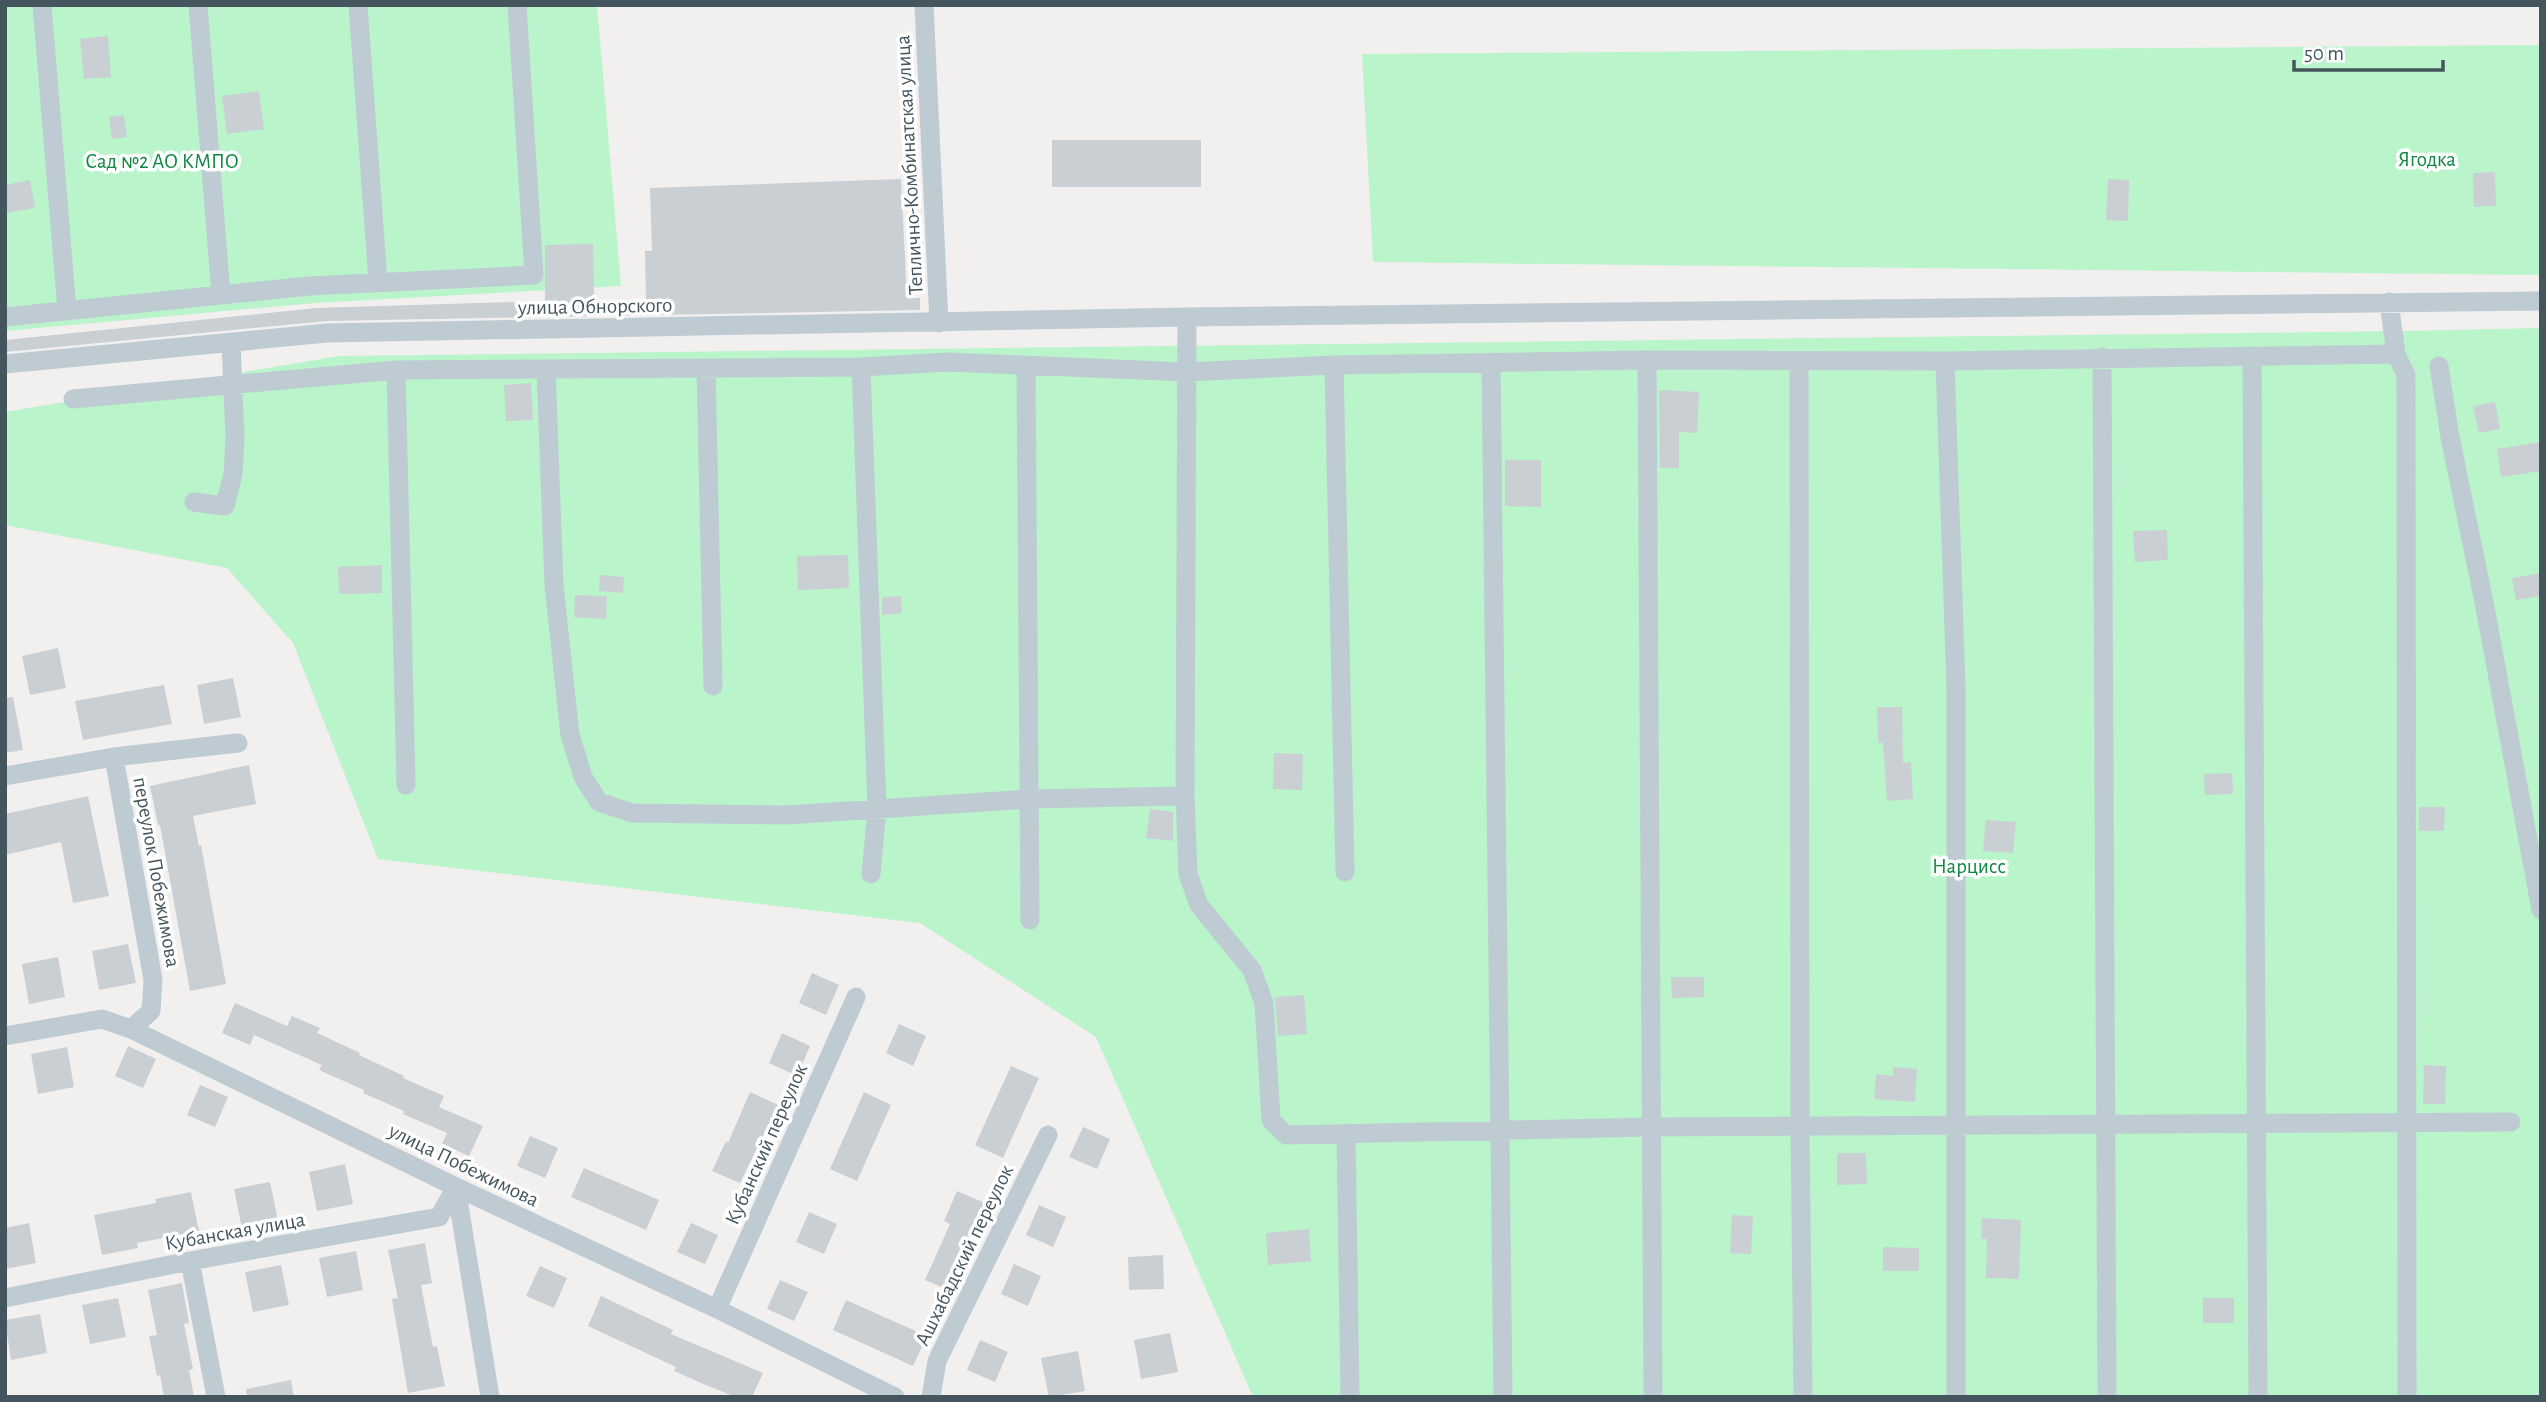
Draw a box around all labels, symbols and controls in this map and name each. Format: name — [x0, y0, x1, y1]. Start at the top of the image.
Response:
scale bar — [2294, 28, 2443, 72]
street label: Теплично-Комбинатская улица — [892, 34, 927, 295]
text: 50 m — [2304, 43, 2344, 64]
park label: Ягодка — [2398, 149, 2456, 170]
park label: Сад №2 АО КМПО — [85, 151, 239, 172]
street label: улица Обнорского — [517, 295, 672, 318]
street label: переулок Побежимова — [129, 775, 184, 969]
park label: Нарцисс — [1932, 856, 2006, 877]
street label: Кубанский переулок — [721, 1060, 812, 1228]
street label: улица Побежимова — [385, 1120, 542, 1211]
street label: Ашхабадский переулок — [912, 1161, 1017, 1349]
street label: Кубанская улица — [163, 1209, 307, 1254]

